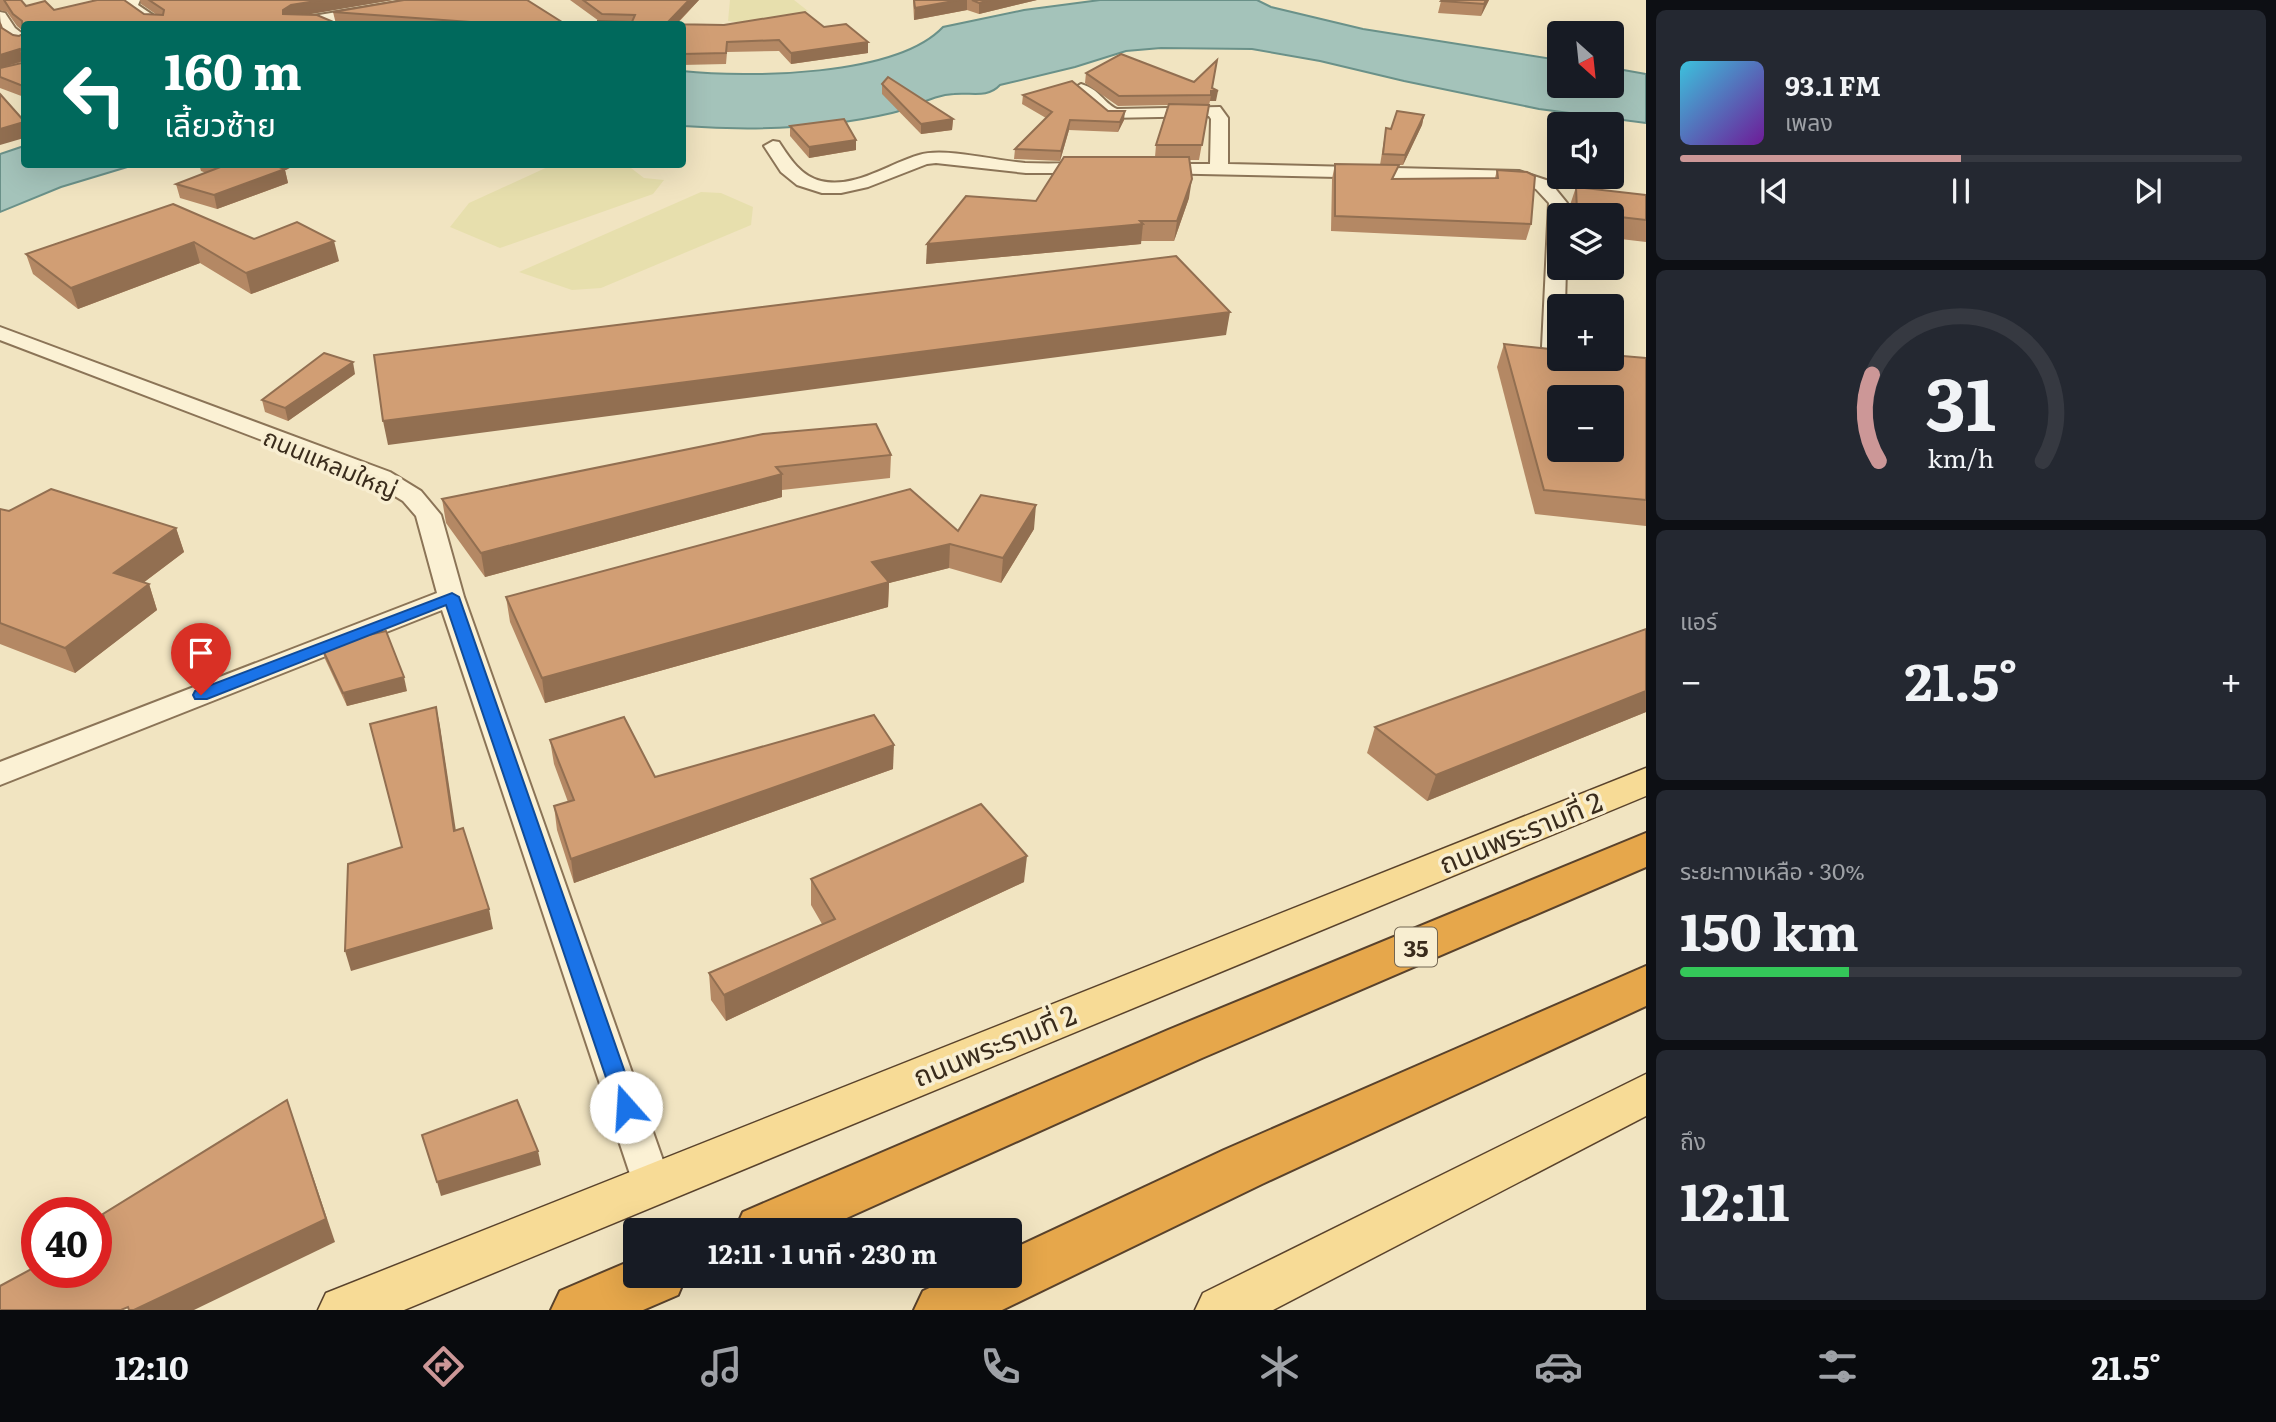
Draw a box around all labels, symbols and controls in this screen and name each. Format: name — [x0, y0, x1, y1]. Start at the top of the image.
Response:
north arrow — [1547, 21, 1624, 98]
map controls — [1547, 21, 1624, 462]
text: 160 m — [164, 32, 302, 105]
icon: left — [49, 49, 140, 140]
text: 93.1 FM — [1785, 65, 1881, 104]
text: เลี้ยวซ้าย — [164, 99, 276, 147]
text: เพลง — [1785, 104, 1833, 138]
button: sound — [1547, 112, 1624, 189]
icon: previous — [1755, 172, 1793, 210]
icon: pause — [1942, 172, 1980, 210]
icon: next — [2129, 172, 2167, 210]
button: layers — [1547, 203, 1624, 280]
button: + — [1547, 294, 1624, 371]
text: 31 — [1926, 345, 1996, 453]
button: − — [1547, 385, 1624, 462]
street label: ถนนแหลมใหญ่ — [258, 418, 404, 506]
text: km/h — [1928, 439, 1994, 476]
text: แอร์ — [1680, 603, 1717, 637]
pin — [171, 623, 231, 695]
icon: arrive — [182, 634, 220, 672]
text: 21.5° — [1904, 640, 2018, 717]
text: − — [1680, 650, 1702, 707]
text: + — [2220, 650, 2242, 707]
street label: ถนนพระรามที่ 2 — [1432, 779, 1608, 883]
text: ระยะทางเหลือ · 30% — [1680, 853, 1865, 887]
text: 150 km — [1680, 890, 1859, 967]
road number: 35 — [1395, 928, 1437, 966]
street label: ถนนพระรามที่ 2 — [906, 992, 1082, 1096]
position arrow — [589, 1070, 663, 1144]
text: ถึง — [1680, 1123, 1706, 1157]
text: 12:11 — [1680, 1160, 1790, 1237]
speed limit sign: 40 — [21, 1197, 112, 1288]
text: 12:11 · 1 นาที · 230 m — [708, 1233, 937, 1272]
text: 12:10 — [115, 1342, 189, 1390]
icon: directions — [419, 1342, 468, 1391]
icon: music — [697, 1342, 746, 1391]
icon: phone — [976, 1342, 1025, 1391]
icon: climate — [1255, 1342, 1304, 1391]
icon: car — [1534, 1342, 1583, 1391]
icon: filters — [1813, 1342, 1862, 1391]
text: 21.5° — [2091, 1342, 2161, 1390]

